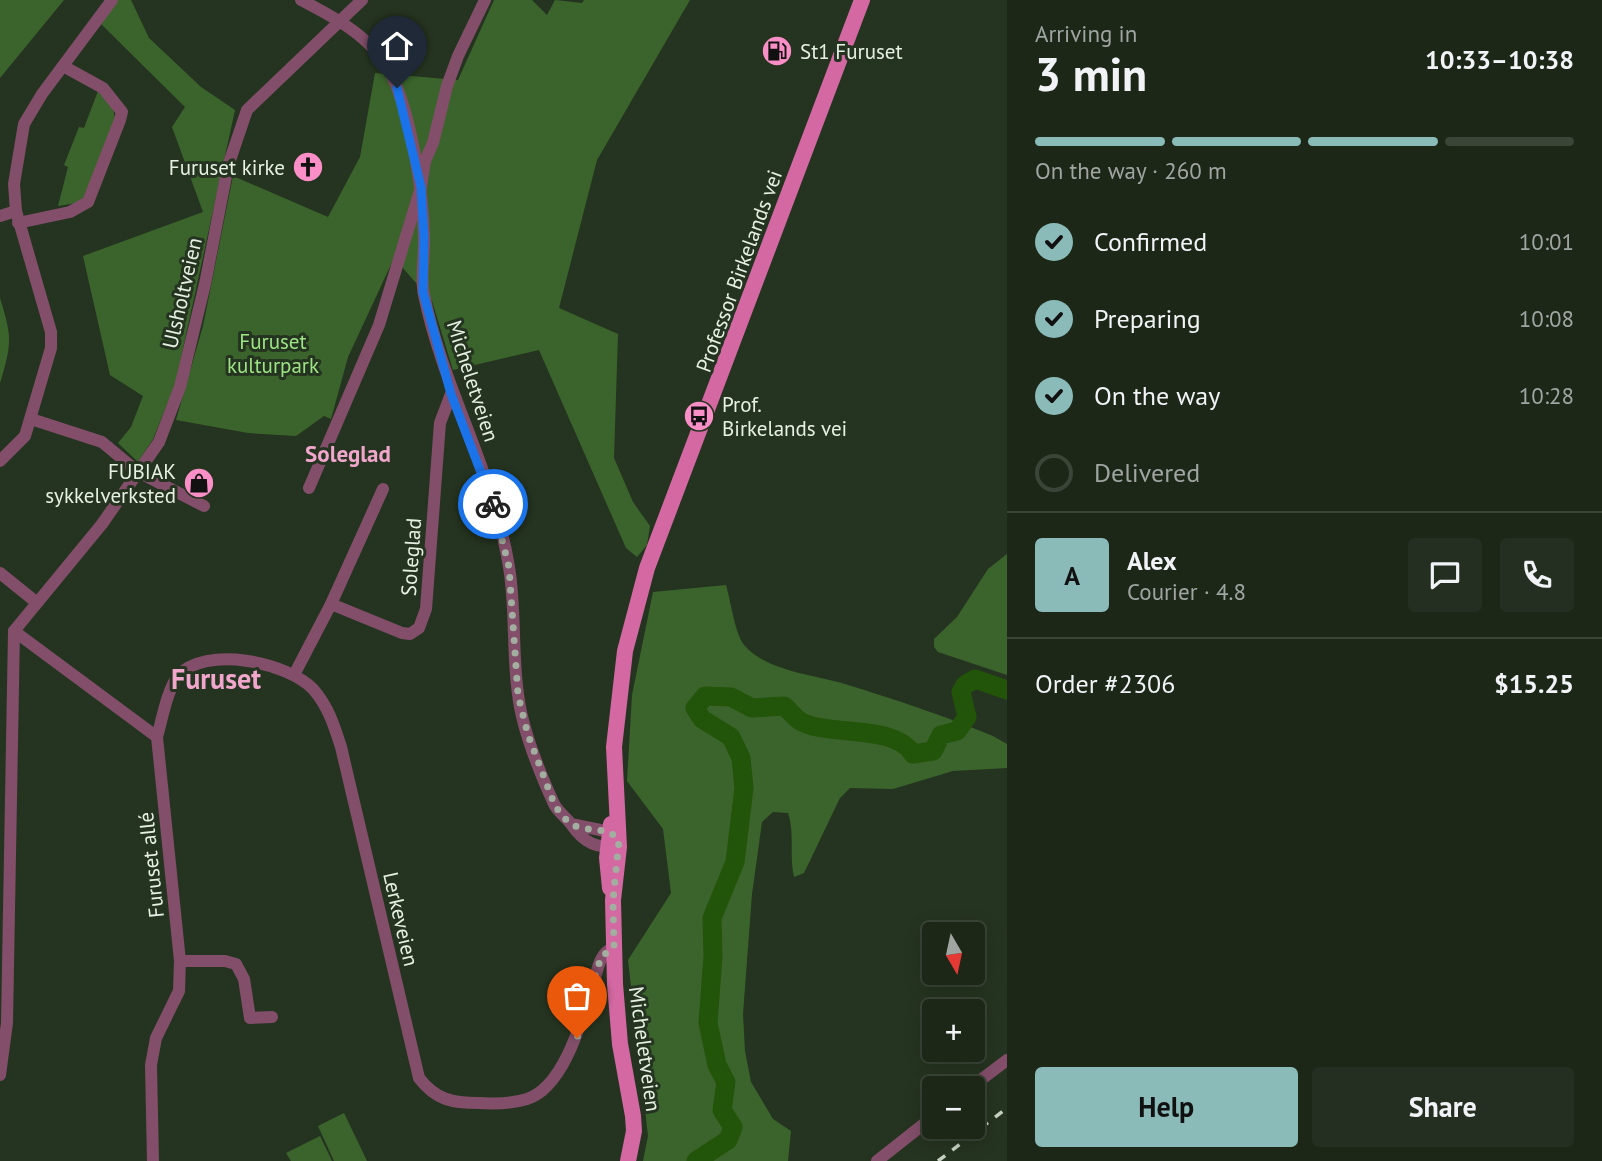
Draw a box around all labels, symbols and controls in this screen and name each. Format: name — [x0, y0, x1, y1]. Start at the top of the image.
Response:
pin — [367, 16, 427, 88]
text: Arriving in — [1035, 19, 1137, 48]
icon: home — [378, 27, 416, 65]
fuel station icon: St1 Furuset — [760, 34, 794, 68]
place label: St1 Furuset — [800, 38, 903, 65]
text: 10:33–10:38 — [1425, 43, 1574, 76]
text: 3 min — [1035, 44, 1147, 104]
church icon: Furuset kirke — [291, 150, 325, 184]
place label: Furuset kirke — [169, 154, 285, 181]
text: On the way · 260 m — [1035, 156, 1227, 185]
street label: Professor Birkelands vei — [690, 166, 788, 376]
icon: check — [1035, 223, 1073, 261]
text: Confirmed — [1094, 225, 1207, 258]
text: 10:01 — [1519, 227, 1574, 256]
street label: Ulsholtveien — [156, 235, 208, 351]
icon: check — [1035, 300, 1073, 338]
text: Preparing — [1094, 302, 1201, 335]
text: 10:08 — [1519, 304, 1574, 333]
street label: Micheletveien — [441, 317, 505, 445]
park label: Furuset kulturpark — [227, 328, 319, 379]
icon: check — [1035, 377, 1073, 415]
text: On the way — [1094, 379, 1220, 412]
text: 10:28 — [1519, 381, 1574, 410]
place label: Prof. Birkelands vei — [722, 391, 847, 442]
bus stop icon: Prof. Birkelands vei — [682, 399, 716, 433]
district label: Soleglad — [305, 439, 391, 468]
text: Delivered — [1094, 456, 1200, 489]
place label: FUBIAK sykkelverksted — [45, 458, 176, 509]
shop icon: FUBIAK sykkelverksted — [182, 466, 216, 500]
courier — [458, 469, 528, 539]
icon: bike — [474, 485, 512, 523]
street label: Soleglad — [395, 517, 427, 597]
button: chat — [1408, 538, 1482, 612]
button: phone — [1500, 538, 1574, 612]
text: Alex — [1127, 544, 1177, 577]
text: A — [1064, 559, 1080, 592]
text: Courier · 4.8 — [1127, 577, 1246, 606]
district label: Furuset — [171, 660, 261, 697]
text: Order #2306 — [1035, 667, 1175, 700]
text: $15.25 — [1494, 667, 1574, 700]
street label: Furuset allé — [132, 811, 170, 919]
street label: Lerkeveien — [377, 869, 425, 969]
north arrow — [922, 922, 985, 985]
map controls — [922, 922, 985, 1139]
pin — [547, 966, 607, 1038]
icon: bag — [558, 977, 596, 1015]
street label: Micheletveien — [623, 985, 667, 1113]
button: + — [922, 999, 985, 1062]
button: Help — [1035, 1067, 1298, 1147]
button: Share — [1312, 1067, 1574, 1147]
button: − — [922, 1076, 985, 1139]

